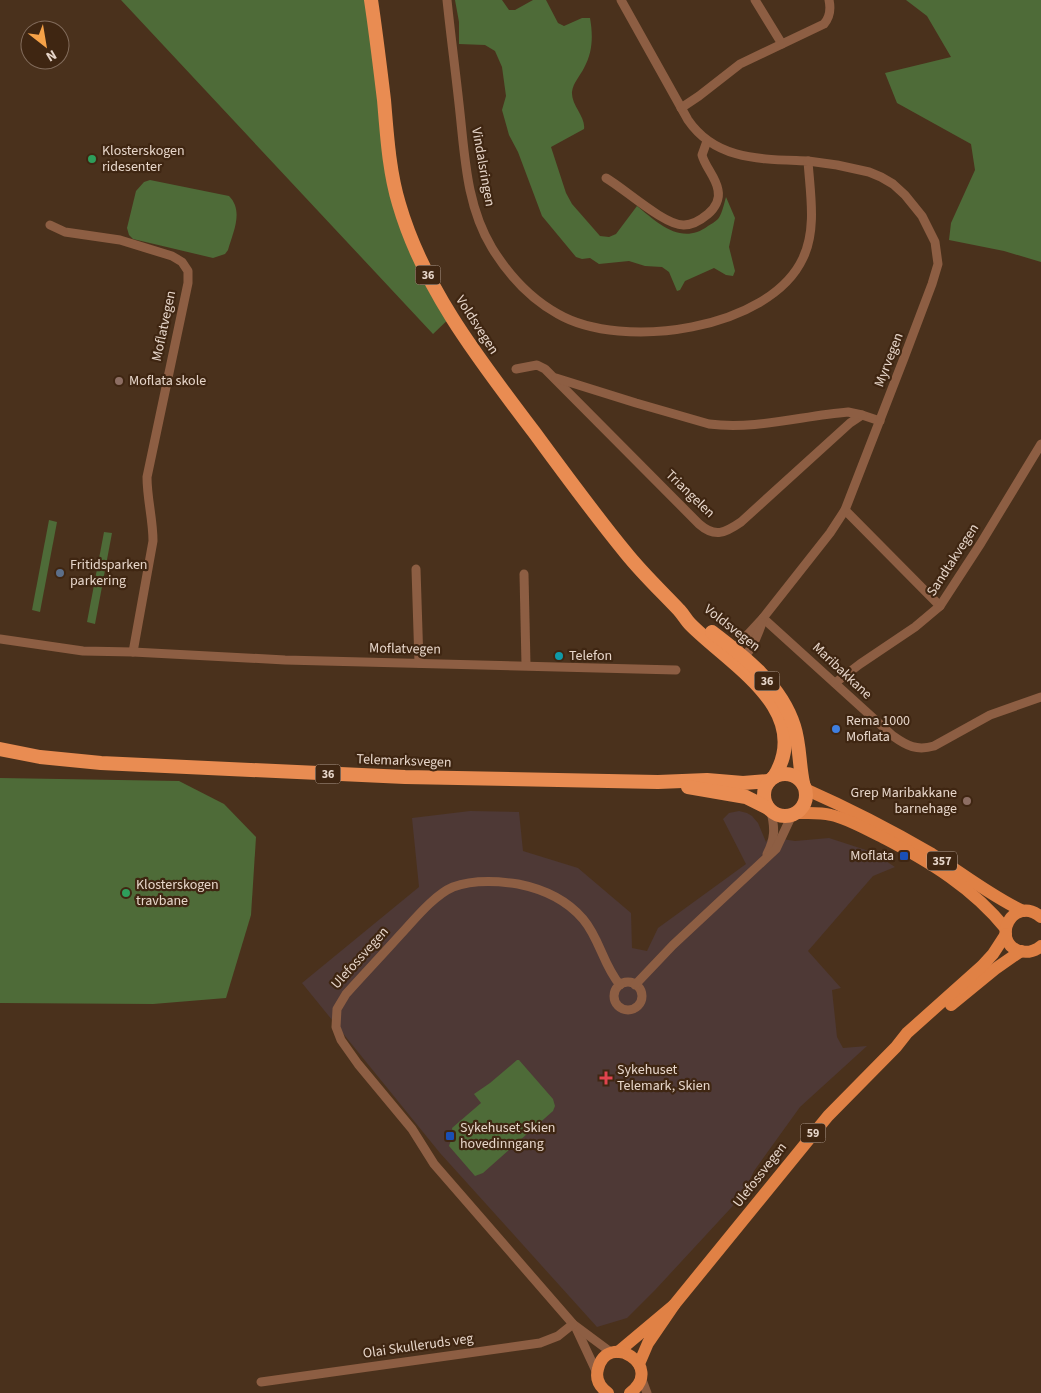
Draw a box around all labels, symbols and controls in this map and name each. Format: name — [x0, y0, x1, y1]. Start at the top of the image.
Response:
north arrow — [20, 20, 70, 70]
text: N — [42, 44, 60, 66]
street label: Vindalsringen — [466, 126, 500, 208]
place label: Klosterskogen ridesenter — [102, 141, 185, 177]
marker: Klosterskogen ridesenter — [86, 153, 98, 165]
road number: 36 — [416, 266, 440, 284]
street label: Moflatvegen — [147, 289, 181, 363]
street label: Voldsvegen — [450, 292, 504, 358]
street label: Myrvegen — [870, 330, 908, 390]
place label: Moflata skole — [129, 371, 206, 391]
marker: Moflata skole — [113, 375, 125, 387]
street label: Triangelen — [661, 465, 719, 523]
street label: Sandtakvegen — [922, 520, 984, 600]
place label: Fritidsparken parkering — [70, 555, 148, 591]
marker: Fritidsparken parkering — [54, 567, 66, 579]
street label: Voldsvegen — [700, 600, 764, 656]
street label: Moflatvegen — [369, 638, 441, 660]
street label: Maribakkane — [808, 638, 876, 704]
place label: Telefon — [569, 646, 612, 666]
marker: Telefon — [553, 650, 565, 662]
road number: 36 — [754, 671, 780, 690]
place label: Rema 1000 Moflata — [846, 711, 910, 747]
marker: Rema 1000 Moflata — [830, 723, 842, 735]
street label: Telemarksvegen — [356, 749, 452, 773]
road number: 36 — [316, 764, 340, 784]
place label: Grep Maribakkane barnehage — [851, 783, 957, 819]
marker: Grep Maribakkane barnehage — [961, 795, 973, 807]
place label: Moflata — [850, 846, 894, 866]
marker: Moflata — [898, 850, 910, 862]
road number: 357 — [927, 851, 957, 870]
place label: Klosterskogen travbane — [136, 875, 219, 911]
marker: Klosterskogen travbane — [120, 887, 132, 899]
street label: Ulefossvegen — [327, 923, 393, 993]
place label: Sykehuset Telemark, Skien — [617, 1060, 710, 1096]
marker: Sykehuset Telemark, Skien — [599, 1071, 613, 1085]
place label: Sykehuset Skien hovedinngang — [460, 1118, 556, 1154]
road number: 59 — [800, 1124, 826, 1142]
marker: Sykehuset Skien hovedinngang — [444, 1130, 456, 1142]
street label: Ulefossvegen — [728, 1138, 792, 1212]
street label: Olai Skulleruds veg — [361, 1328, 475, 1364]

